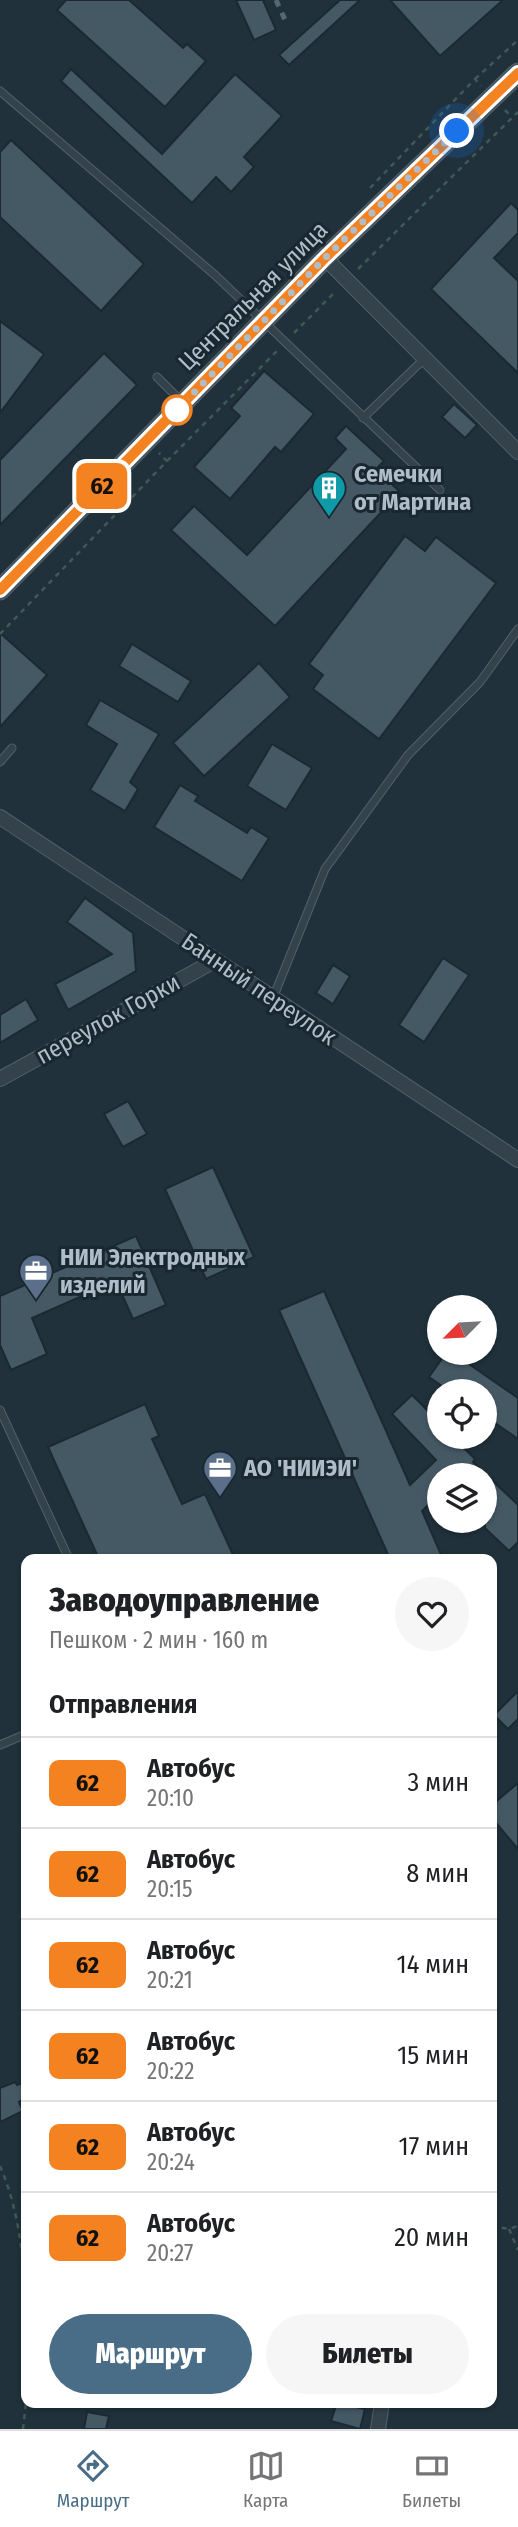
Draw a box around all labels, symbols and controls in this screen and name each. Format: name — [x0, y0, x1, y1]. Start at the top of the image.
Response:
your location — [439, 113, 474, 148]
street label: Центральная улица — [173, 216, 333, 376]
unlabelled marker — [162, 395, 192, 425]
place label: Семечки от Мартина — [354, 460, 471, 516]
line badge: 62 — [70, 463, 134, 509]
building icon: Семечки от Мартина — [310, 469, 348, 518]
text: 62 — [90, 472, 114, 500]
street label: Банный переулок — [176, 927, 342, 1051]
street label: переулок Горки — [31, 968, 185, 1070]
place label: НИИ Электродных изделий — [60, 1243, 246, 1299]
office icon: НИИ Электродных изделий — [17, 1252, 55, 1301]
north arrow — [427, 1295, 497, 1365]
map controls — [427, 1295, 497, 1533]
button: locate — [427, 1379, 497, 1449]
office icon: АО 'НИИЭИ' — [201, 1449, 239, 1498]
place label: АО 'НИИЭИ' — [243, 1454, 357, 1482]
button: layers — [427, 1463, 497, 1533]
button: heart — [395, 1577, 469, 1651]
text: Заводоуправление — [49, 1580, 319, 1620]
text: Пешком · 2 мин · 160 m — [49, 1626, 268, 1654]
text: Отправления — [49, 1689, 198, 1720]
text: Автобус — [147, 1753, 235, 1784]
text: 3 мин — [408, 1767, 469, 1798]
text: 62 — [76, 1769, 99, 1797]
text: 20:10 — [147, 1784, 194, 1812]
text: Автобус — [147, 1844, 235, 1875]
text: 8 мин — [406, 1858, 469, 1889]
text: 62 — [76, 1860, 99, 1888]
text: 20:15 — [147, 1875, 193, 1903]
text: Автобус — [147, 1935, 235, 1966]
text: 14 мин — [397, 1949, 469, 1980]
text: 62 — [76, 1951, 99, 1979]
text: 20:21 — [147, 1966, 193, 1994]
text: Автобус — [147, 2026, 235, 2057]
text: 15 мин — [397, 2040, 469, 2071]
text: 62 — [76, 2042, 99, 2070]
text: 20:22 — [147, 2057, 194, 2085]
text: Автобус — [147, 2117, 235, 2148]
text: 17 мин — [399, 2131, 469, 2162]
text: 62 — [76, 2133, 99, 2161]
text: 20:24 — [147, 2148, 195, 2176]
text: Автобус — [147, 2208, 235, 2239]
text: 20 мин — [394, 2222, 469, 2253]
text: 62 — [76, 2224, 99, 2252]
text: 20:27 — [147, 2239, 193, 2267]
button: Маршрут — [49, 2314, 252, 2394]
button: Билеты — [266, 2314, 469, 2394]
tab: Маршрут — [57, 2447, 130, 2512]
tab: Карта — [243, 2447, 288, 2512]
tab: Билеты — [402, 2447, 461, 2512]

